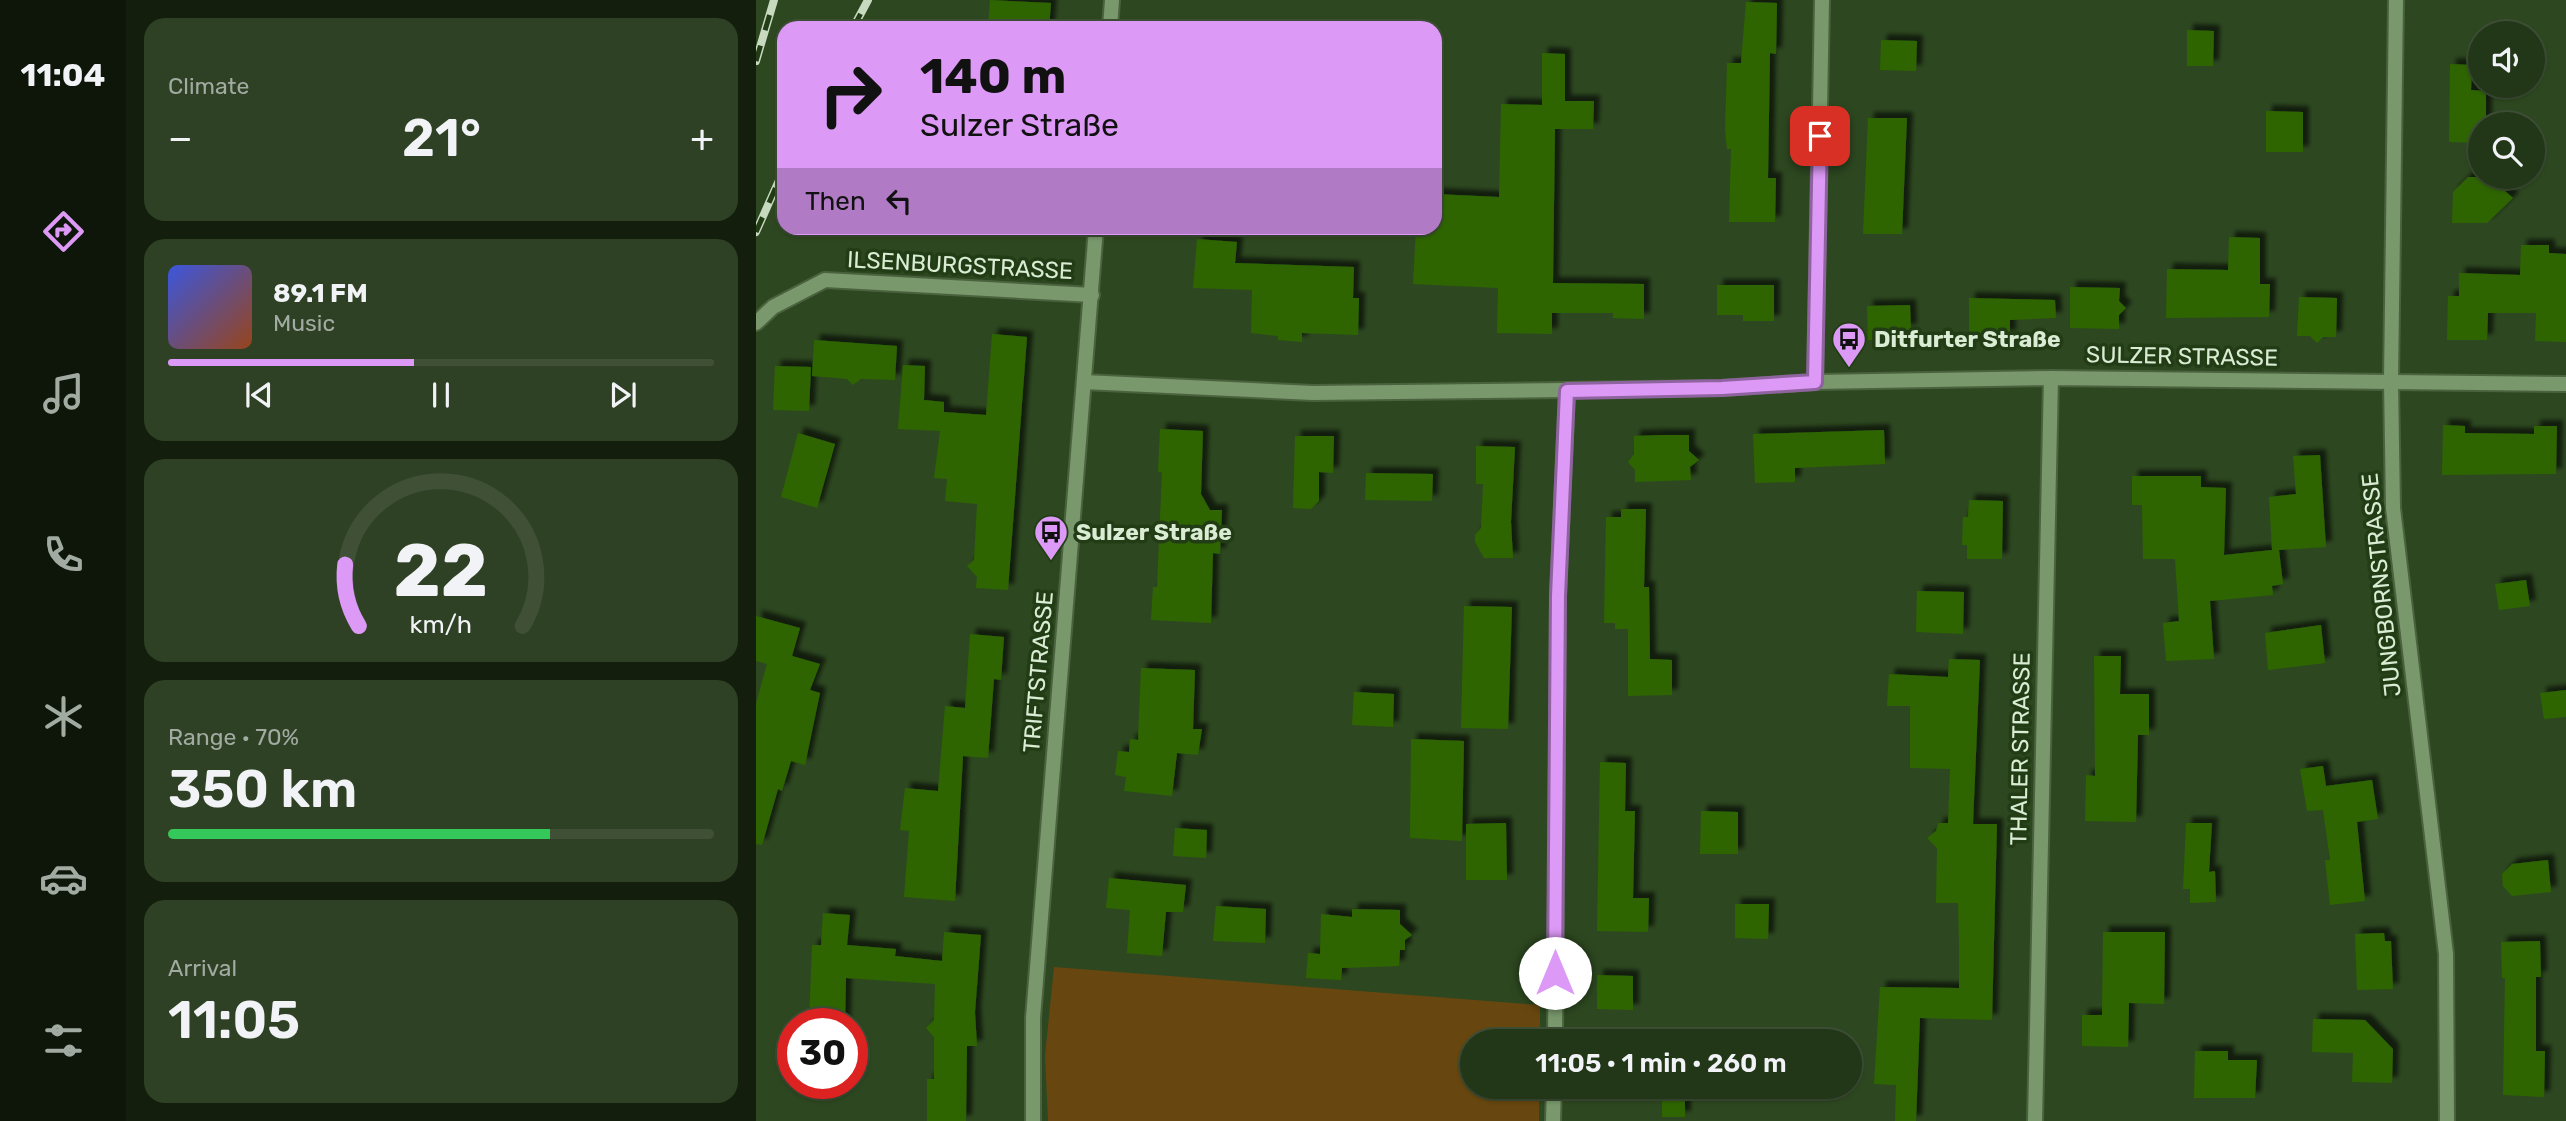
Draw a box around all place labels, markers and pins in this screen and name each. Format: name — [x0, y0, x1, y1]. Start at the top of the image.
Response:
pin — [1790, 106, 1850, 166]
bus stop icon: Ditfurter Straße — [1830, 320, 1868, 369]
place label: Ditfurter Straße — [1874, 325, 2061, 353]
bus stop icon: Sulzer Straße — [1032, 513, 1070, 562]
place label: Sulzer Straße — [1076, 518, 1232, 546]

